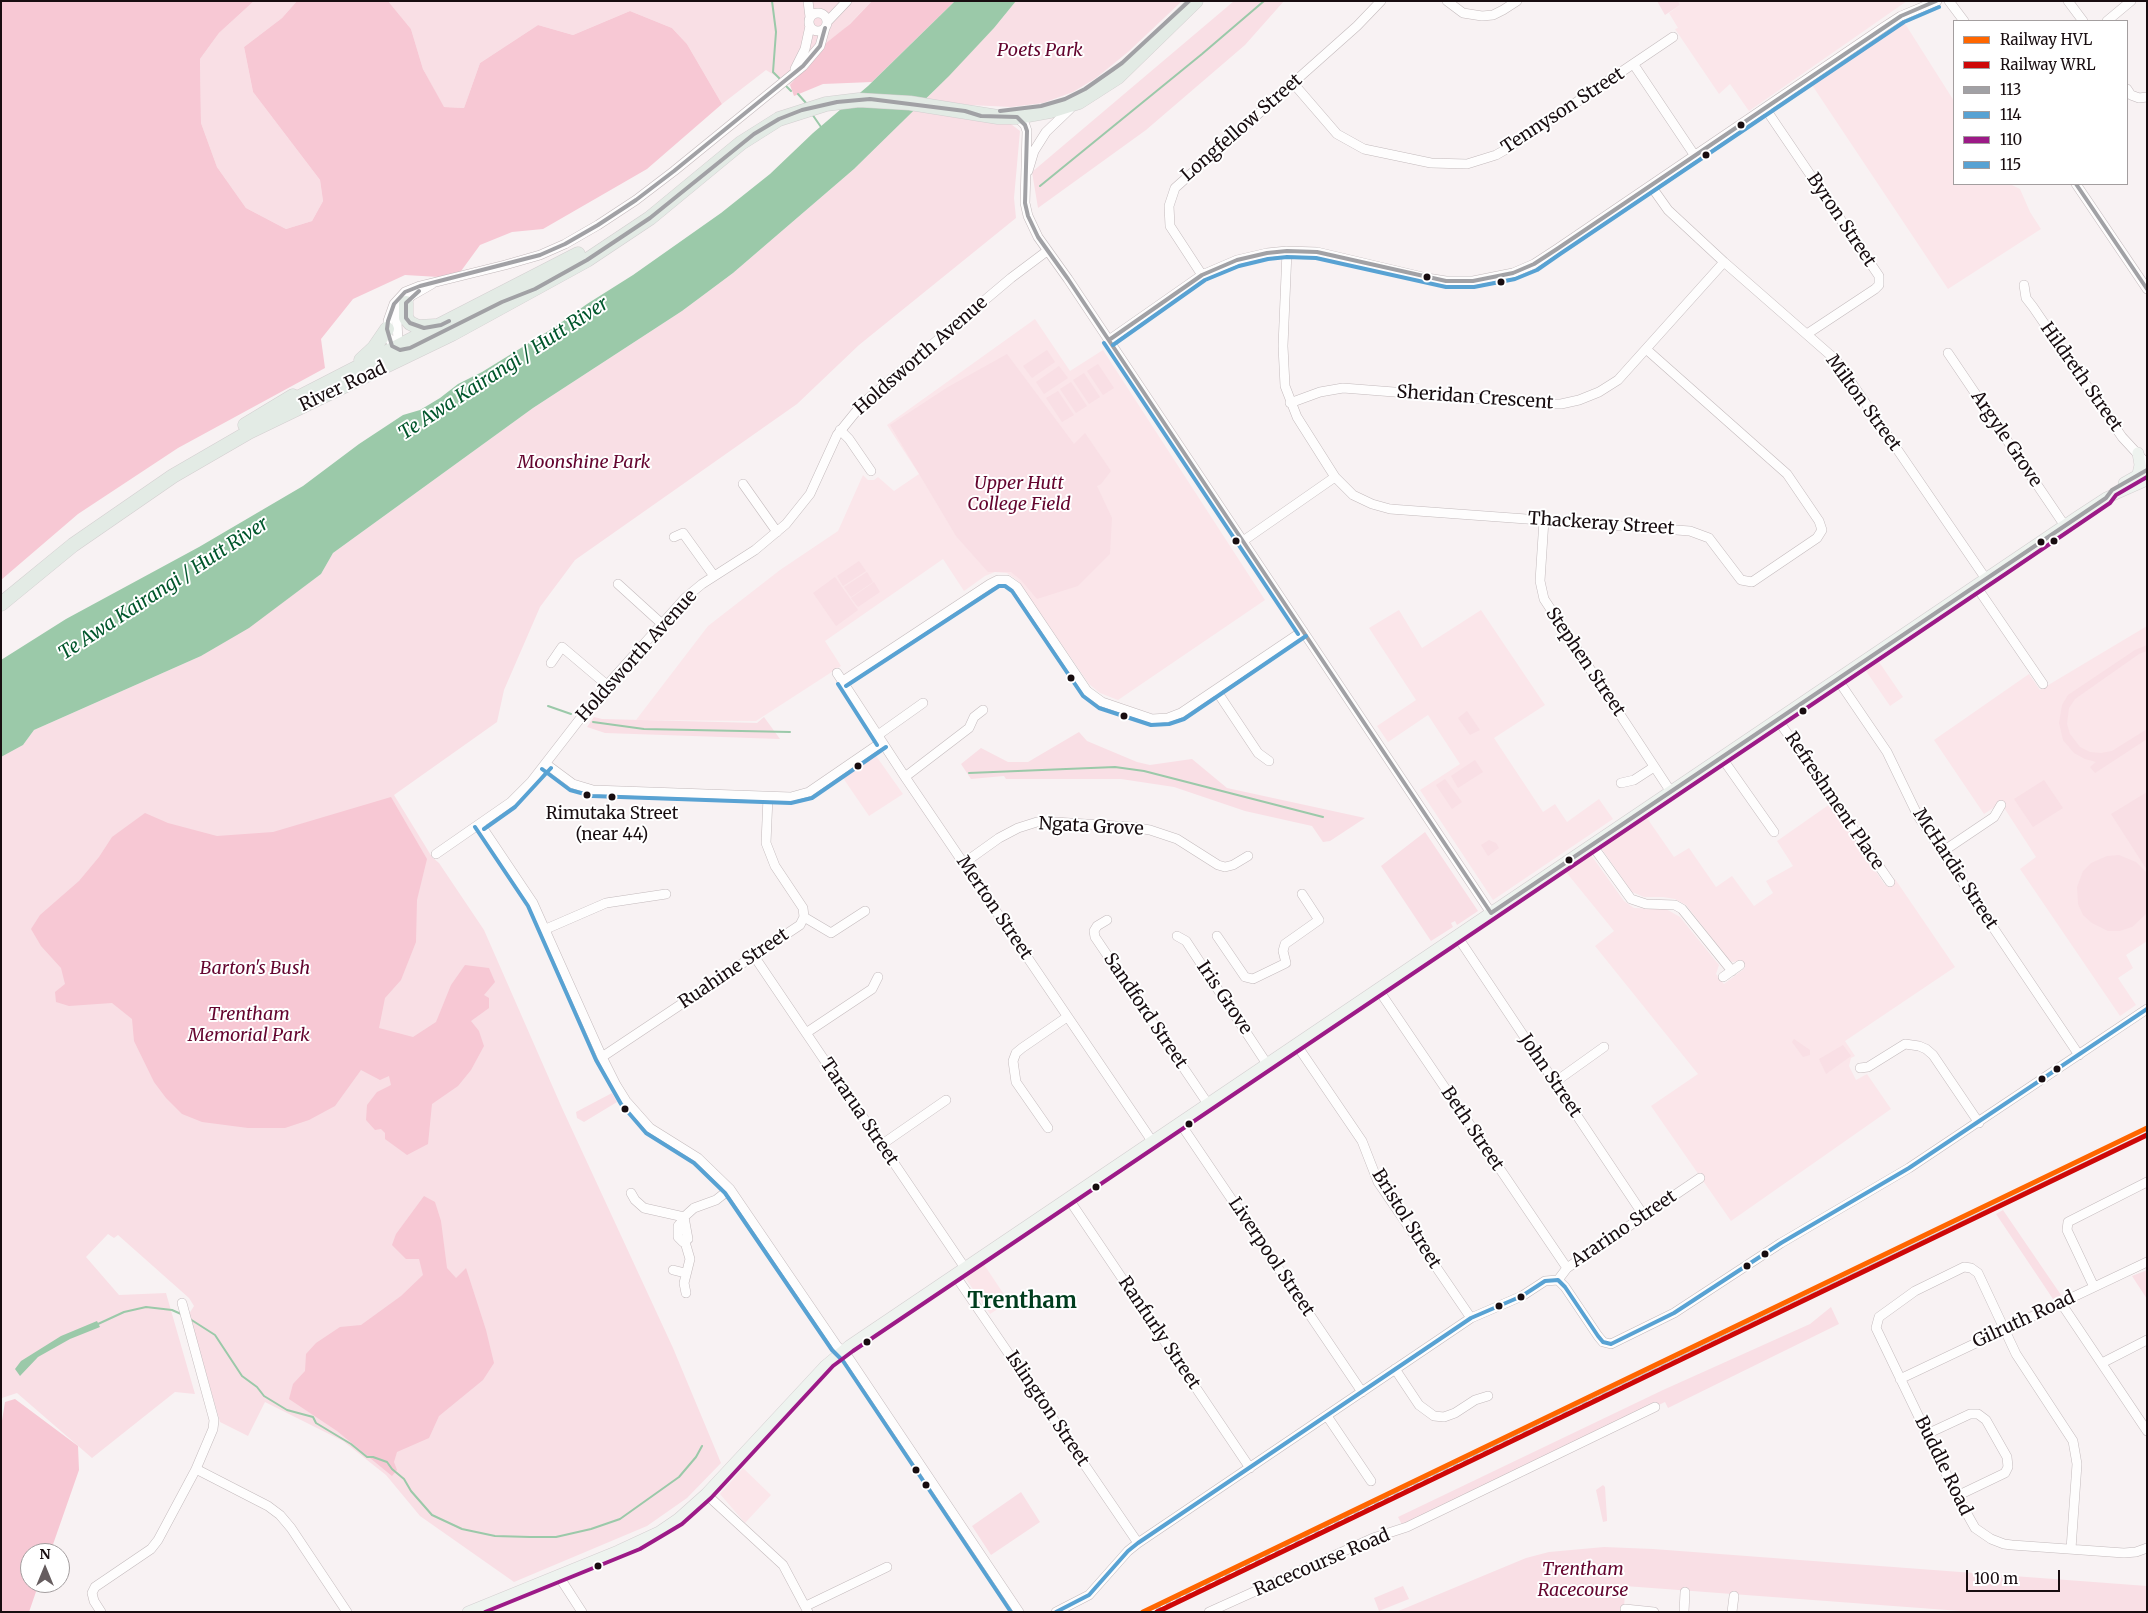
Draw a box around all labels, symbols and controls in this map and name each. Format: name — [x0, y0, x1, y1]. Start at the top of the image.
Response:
legend — [1953, 20, 2128, 185]
text: Railway HVL — [2000, 30, 2092, 49]
park label: Poets Park — [997, 40, 1083, 62]
text: Railway WRL — [2000, 55, 2095, 74]
street label: Tennyson Street — [1498, 63, 1628, 159]
street label: Longfellow Street — [1177, 70, 1307, 186]
text: 113 — [2000, 80, 2021, 99]
text: 114 — [2000, 105, 2022, 124]
unlabelled marker — [1736, 120, 1746, 130]
text: 110 — [2000, 130, 2022, 149]
unlabelled marker — [1701, 150, 1711, 160]
text: 115 — [2000, 155, 2021, 174]
street label: Byron Street — [1802, 169, 1880, 271]
unlabelled marker — [1422, 272, 1432, 282]
unlabelled marker — [1496, 277, 1506, 287]
street label: Holdsworth Avenue — [850, 292, 992, 420]
water label: Te Awa Kairangi / Hutt River — [395, 293, 613, 445]
street label: Hildreth Street — [2035, 318, 2127, 436]
street label: Milton Street — [1821, 351, 1905, 455]
street label: River Road — [296, 357, 390, 417]
street label: Sheridan Crescent — [1396, 382, 1554, 414]
street label: Argyle Grove — [1966, 387, 2046, 491]
park label: Moonshine Park — [518, 452, 650, 474]
park label: Upper Hutt College Field — [967, 473, 1071, 516]
street label: Thackeray Street — [1527, 508, 1675, 540]
water label: Te Awa Kairangi / Hutt River — [55, 513, 273, 665]
unlabelled marker — [1231, 536, 1241, 546]
unlabelled marker — [2049, 536, 2059, 546]
unlabelled marker — [2036, 537, 2046, 547]
street label: Holdsworth Avenue — [572, 586, 702, 726]
street label: Stephen Street — [1541, 604, 1629, 720]
unlabelled marker — [1066, 673, 1076, 683]
unlabelled marker — [1798, 706, 1808, 716]
unlabelled marker — [1119, 711, 1129, 721]
street label: Refreshment Place — [1780, 728, 1888, 874]
unlabelled marker — [853, 761, 863, 771]
unlabelled marker — [582, 790, 592, 800]
marker: Rimutaka Street (near 44) — [607, 792, 617, 802]
place label: Rimutaka Street (near 44) — [546, 804, 678, 844]
street label: McHardie Street — [1908, 804, 2002, 934]
street label: Ngata Grove — [1038, 813, 1144, 841]
street label: Merton Street — [951, 852, 1037, 964]
unlabelled marker — [1564, 855, 1574, 865]
street label: Ruahine Street — [675, 924, 793, 1014]
street label: Sandford Street — [1098, 949, 1192, 1073]
street label: Iris Grove — [1192, 957, 1256, 1039]
park label: Barton's Bush — [200, 958, 310, 980]
park label: Trentham Memorial Park — [188, 1004, 310, 1046]
street label: John Street — [1514, 1030, 1586, 1122]
street label: Tararua Street — [815, 1054, 903, 1170]
unlabelled marker — [2052, 1064, 2062, 1074]
unlabelled marker — [2037, 1074, 2047, 1084]
street label: Beth Street — [1436, 1083, 1508, 1175]
unlabelled marker — [620, 1104, 630, 1114]
unlabelled marker — [1184, 1119, 1194, 1129]
street label: Bristol Street — [1367, 1165, 1445, 1273]
unlabelled marker — [1091, 1182, 1101, 1192]
street label: Ararino Street — [1567, 1186, 1681, 1272]
street label: Liverpool Street — [1223, 1194, 1319, 1320]
unlabelled marker — [1760, 1249, 1770, 1259]
unlabelled marker — [1742, 1261, 1752, 1271]
street label: Ranfurly Street — [1113, 1273, 1205, 1393]
street label: Gilruth Road — [1969, 1287, 2079, 1353]
district label: Trentham — [967, 1289, 1077, 1315]
unlabelled marker — [1516, 1292, 1526, 1302]
unlabelled marker — [1494, 1301, 1504, 1311]
unlabelled marker — [862, 1337, 872, 1347]
street label: Islington Street — [1001, 1347, 1093, 1471]
street label: Buddle Road — [1910, 1413, 1976, 1519]
unlabelled marker — [911, 1465, 921, 1475]
unlabelled marker — [921, 1480, 931, 1490]
street label: Racecourse Road — [1251, 1525, 1393, 1601]
north arrow — [20, 1543, 70, 1593]
text: N — [39, 1545, 51, 1563]
park label: Trentham Racecourse — [1537, 1559, 1629, 1602]
scale bar — [1968, 1560, 2062, 1592]
unlabelled marker — [593, 1561, 603, 1571]
text: 100 m — [1974, 1569, 2018, 1588]

